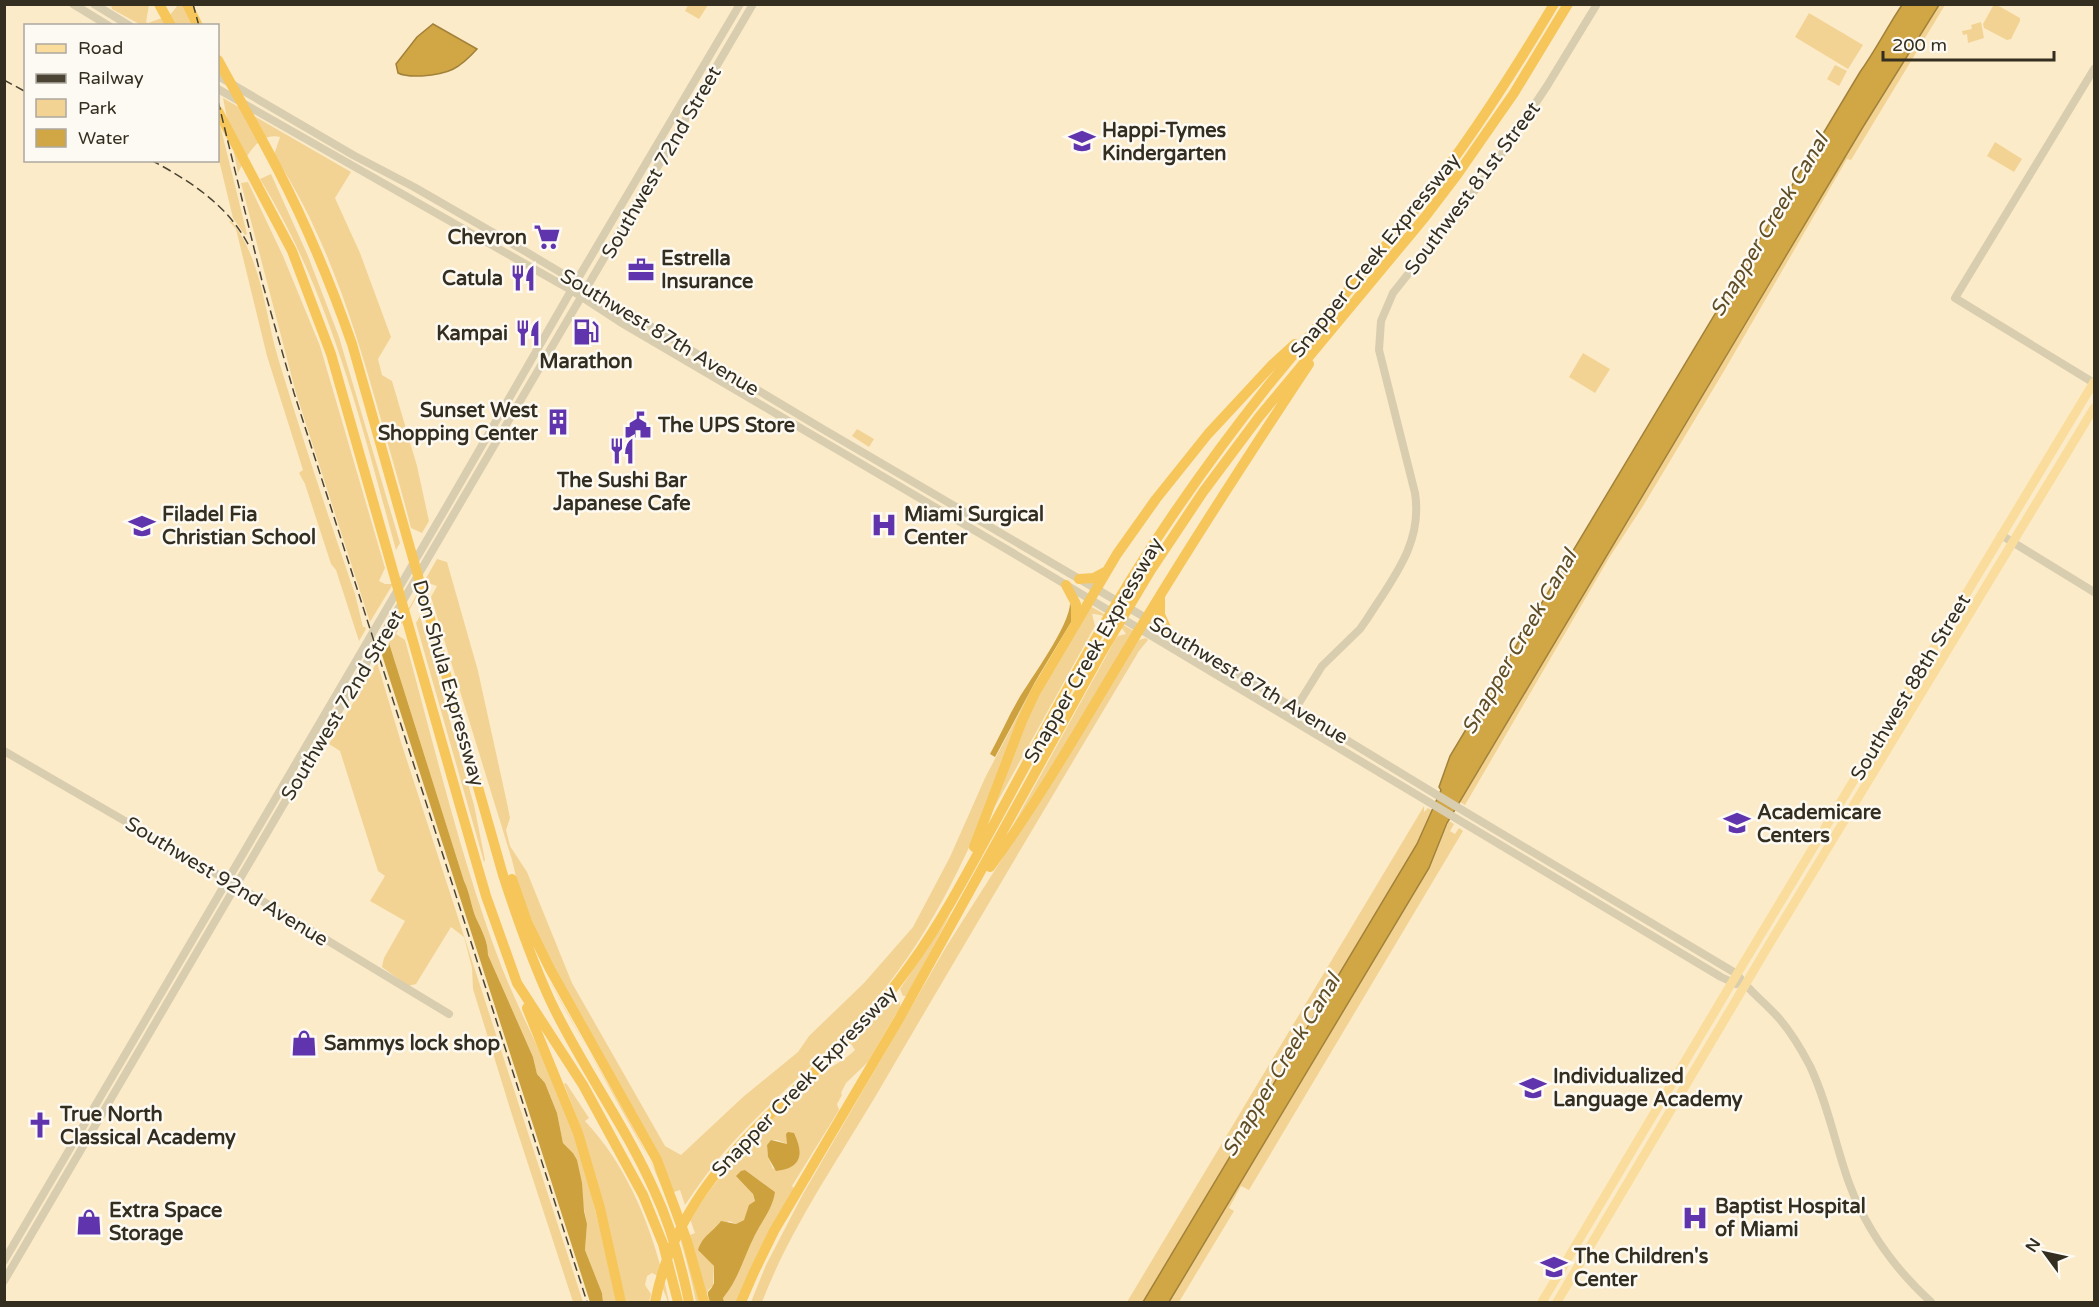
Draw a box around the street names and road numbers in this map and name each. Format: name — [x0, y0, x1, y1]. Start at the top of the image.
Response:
street label: Southwest 72nd Street — [597, 62, 727, 263]
street label: Southwest 81st Street — [1400, 97, 1546, 280]
street label: Snapper Creek Expressway — [1286, 148, 1466, 363]
street label: Southwest 87th Avenue — [556, 264, 763, 402]
street label: Snapper Creek Expressway — [1019, 533, 1168, 768]
street label: Don Shula Expressway — [407, 577, 489, 789]
street label: Southwest 88th Street — [1846, 590, 1976, 785]
street label: Southwest 72nd Street — [276, 606, 409, 805]
street label: Southwest 87th Avenue — [1145, 612, 1352, 750]
street label: Southwest 92nd Avenue — [121, 812, 332, 952]
street label: Snapper Creek Expressway — [707, 981, 903, 1182]

